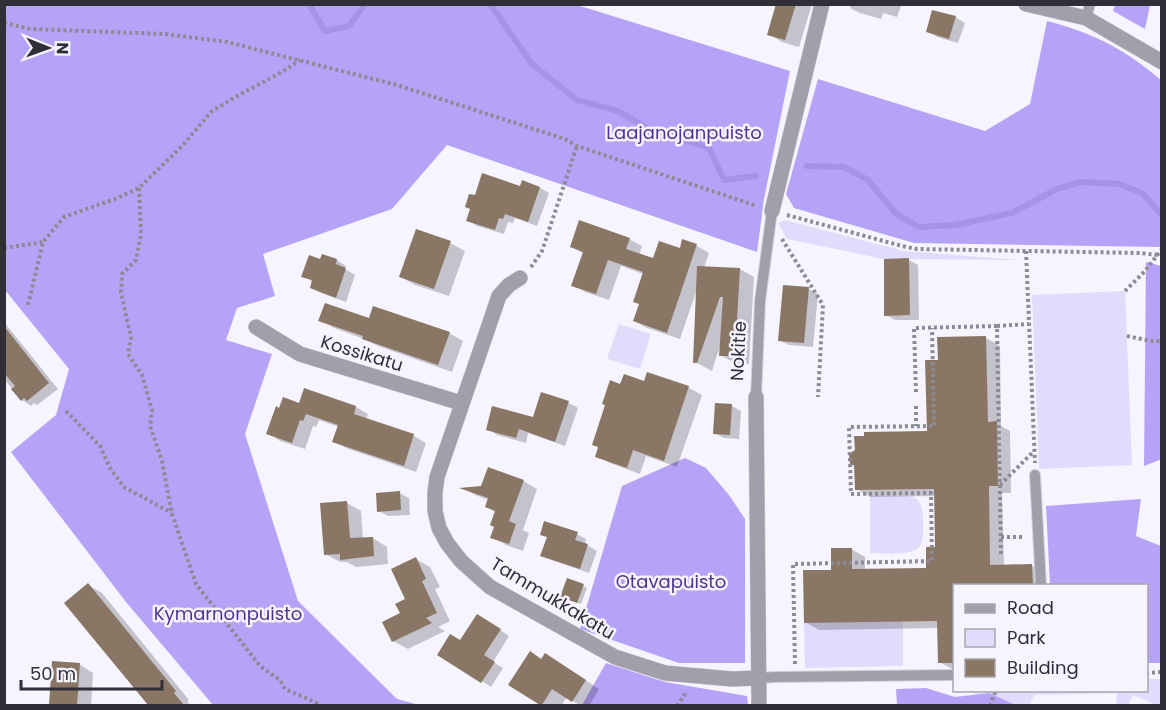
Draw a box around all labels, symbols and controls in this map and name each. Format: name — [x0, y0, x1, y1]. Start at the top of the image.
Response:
north arrow — [18, 18, 78, 78]
text: N — [51, 42, 74, 54]
park label: Laajanojanpuisto — [606, 120, 762, 145]
street label: Nokitie — [724, 320, 752, 382]
street label: Kossikatu — [318, 329, 406, 377]
street label: Tammukkakatu — [486, 551, 620, 645]
park label: Otavapuisto — [616, 569, 726, 594]
legend — [953, 584, 1148, 692]
text: Road — [1007, 595, 1054, 620]
park label: Kymarnonpuisto — [154, 601, 302, 626]
text: Park — [1007, 625, 1046, 650]
scale bar — [21, 653, 162, 691]
text: Building — [1007, 655, 1079, 680]
text: 50 m — [30, 661, 76, 686]

